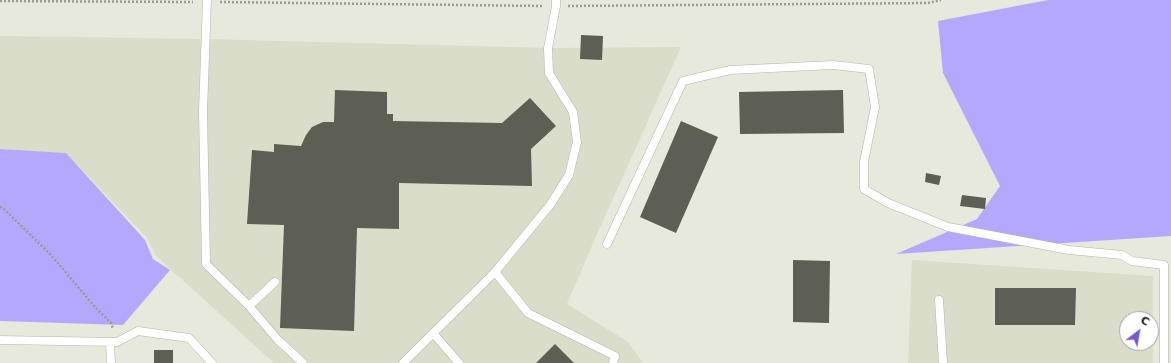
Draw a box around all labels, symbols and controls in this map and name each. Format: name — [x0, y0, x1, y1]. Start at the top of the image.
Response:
north arrow — [1119, 311, 1159, 351]
text: С — [1138, 313, 1152, 329]

